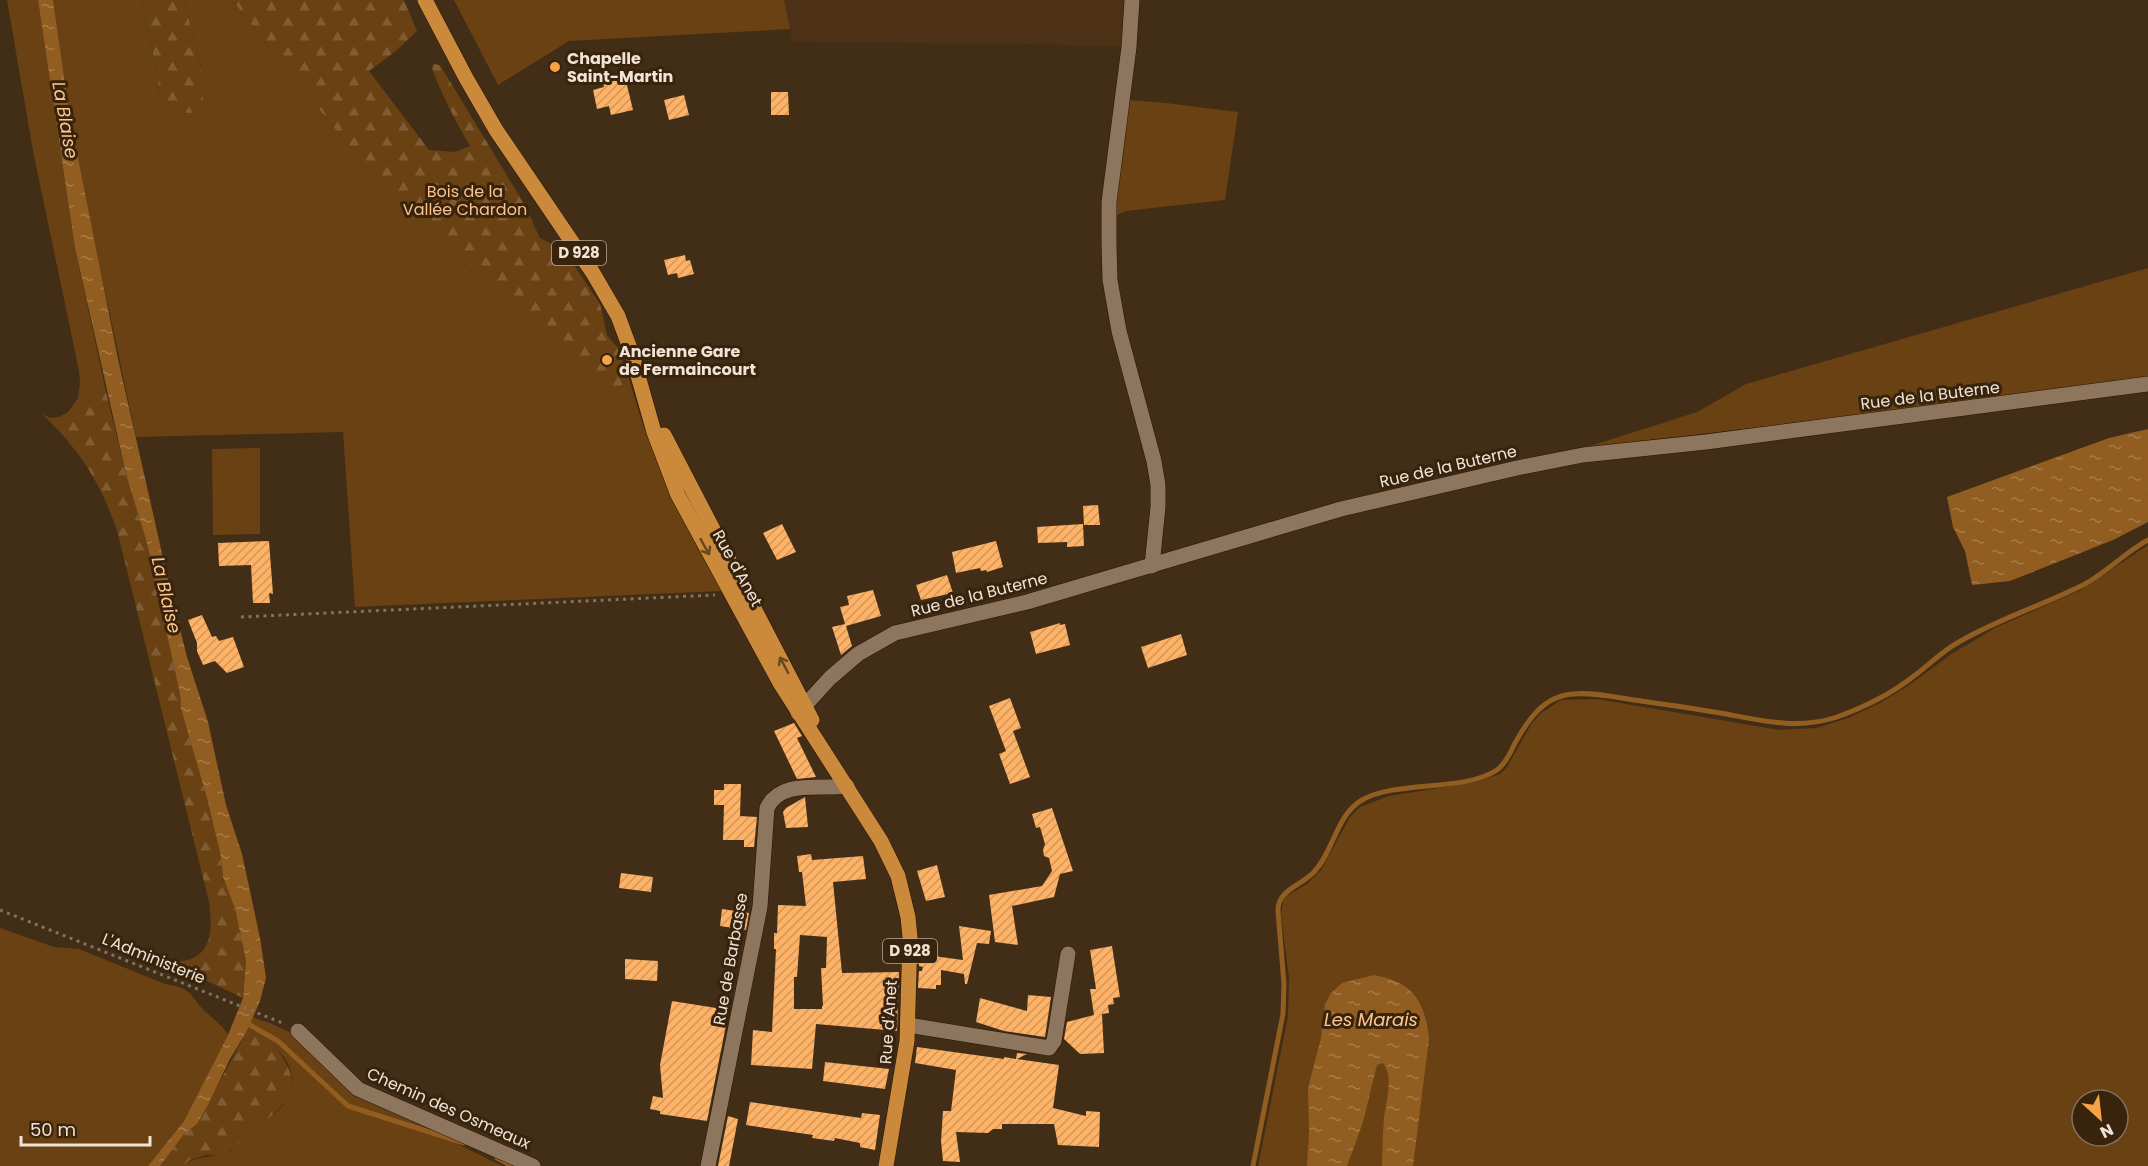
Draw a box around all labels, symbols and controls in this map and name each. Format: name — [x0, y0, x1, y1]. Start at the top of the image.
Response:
place label: Chapelle Saint-Martin — [567, 47, 673, 88]
marker: Chapelle Saint-Martin — [548, 60, 562, 74]
water label: La Blaise — [46, 79, 85, 160]
park label: Bois de la Vallée Chardon — [403, 180, 527, 221]
road number: D 928 — [552, 241, 606, 265]
place label: Ancienne Gare de Fermaincourt — [619, 340, 756, 381]
marker: Ancienne Gare de Fermaincourt — [600, 353, 614, 367]
street label: Rue de la Buterne — [1859, 376, 2001, 415]
street label: Rue de la Buterne — [1377, 440, 1519, 493]
street label: Rue d'Anet — [707, 526, 768, 611]
one-way arrow — [699, 538, 711, 555]
water label: La Blaise — [146, 554, 187, 636]
street label: Rue de la Buterne — [908, 566, 1050, 623]
one-way arrow — [778, 657, 790, 674]
street label: Rue de Barbasse — [708, 891, 753, 1027]
street label: L'Administerie — [99, 927, 209, 990]
road number: D 928 — [883, 939, 937, 963]
street label: Rue d'Anet — [874, 979, 903, 1065]
water label: Les Marais — [1324, 1007, 1418, 1032]
street label: Chemin des Osmeaux — [363, 1062, 535, 1155]
north arrow — [2070, 1088, 2130, 1148]
scale bar — [21, 1109, 150, 1147]
text: 50 m — [30, 1117, 76, 1142]
text: N — [2096, 1118, 2117, 1144]

